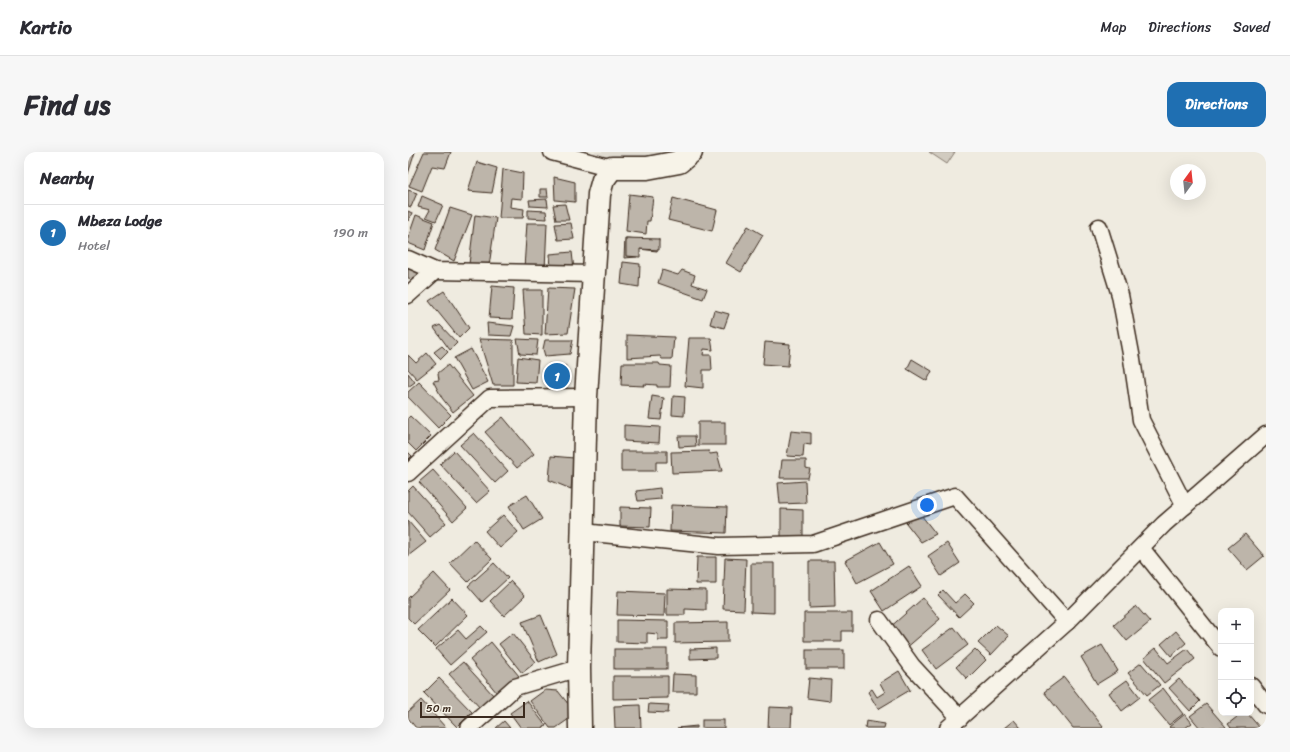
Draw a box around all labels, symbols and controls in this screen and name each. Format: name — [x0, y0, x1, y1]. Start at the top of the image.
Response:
text: Kartio — [20, 11, 72, 44]
text: Map — [1100, 15, 1126, 40]
text: Directions — [1148, 15, 1211, 40]
text: Saved — [1233, 15, 1270, 40]
text: Find us — [24, 80, 111, 129]
button: Directions — [1167, 82, 1266, 127]
text: Nearby — [40, 163, 94, 193]
north arrow — [1170, 164, 1206, 200]
text: Mbeza Lodge — [78, 208, 162, 234]
text: 1 — [50, 221, 56, 244]
text: 190 m — [333, 221, 368, 244]
text: Hotel — [78, 234, 110, 257]
pin: 1 — [544, 361, 570, 391]
your location — [917, 495, 937, 515]
map controls — [1218, 608, 1254, 716]
button: + — [1218, 608, 1254, 644]
button: − — [1218, 644, 1254, 680]
button: locate — [1218, 680, 1254, 716]
text: 50 m — [426, 699, 451, 718]
scale bar — [420, 700, 525, 719]

